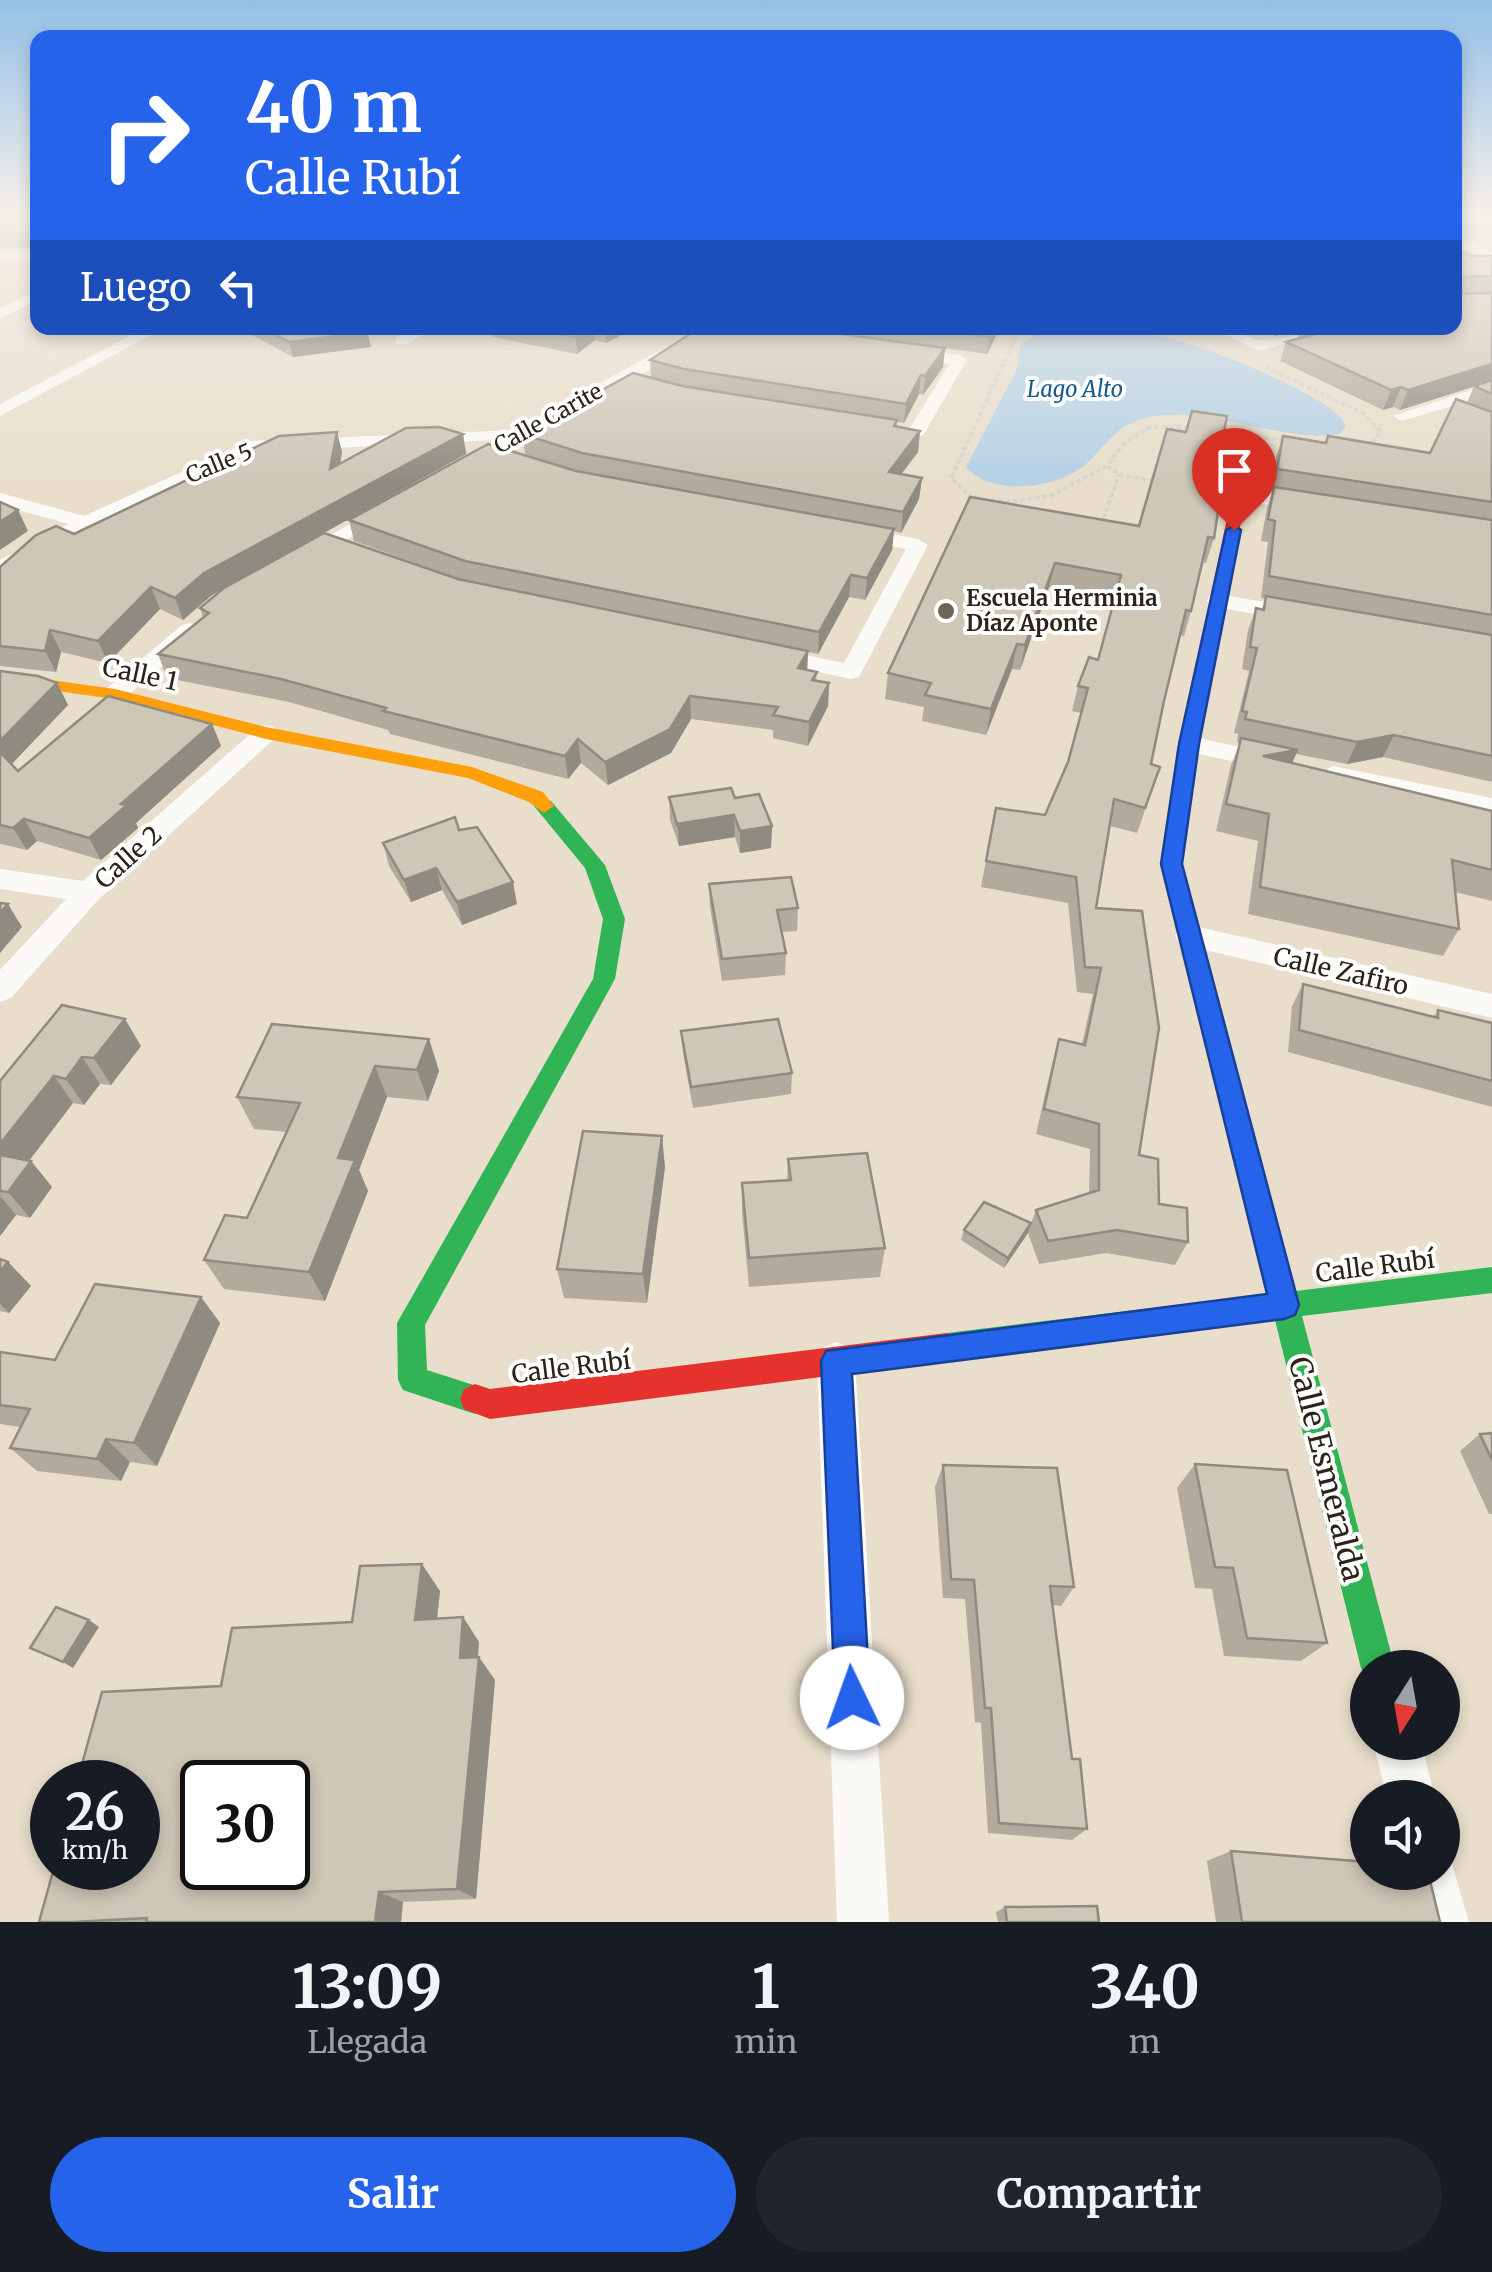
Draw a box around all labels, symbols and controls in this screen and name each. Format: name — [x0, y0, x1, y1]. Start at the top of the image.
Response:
text: 40 m — [245, 63, 422, 151]
icon: right — [80, 70, 210, 200]
text: Calle Rubí — [245, 150, 461, 206]
icon: left — [211, 260, 266, 315]
text: Luego — [80, 264, 191, 311]
water label: Lago Alto — [1027, 375, 1123, 403]
street label: Calle Carite — [489, 377, 607, 459]
pin — [1192, 428, 1277, 531]
street label: Calle 5 — [181, 437, 257, 489]
icon: arrive — [1207, 443, 1262, 498]
place label: Escuela Herminia Díaz Aponte — [966, 584, 1158, 637]
marker: Escuela Herminia Díaz Aponte — [935, 600, 957, 622]
street label: Calle 1 — [100, 650, 180, 698]
street label: Calle 2 — [88, 819, 168, 895]
street label: Calle Zafiro — [1270, 940, 1412, 1002]
street label: Calle Rubí — [1314, 1243, 1437, 1289]
street label: Calle Rubí — [510, 1344, 633, 1390]
street label: Calle Esmeralda — [1281, 1353, 1373, 1585]
position arrow — [800, 1646, 904, 1750]
north arrow — [1350, 1650, 1460, 1760]
map controls — [1350, 1650, 1460, 1890]
speed limit sign: 30 — [180, 1760, 310, 1890]
button: sound — [1350, 1780, 1460, 1890]
text: 26 — [65, 1781, 125, 1844]
text: km/h — [62, 1834, 128, 1866]
text: 13:09 — [292, 1949, 442, 2024]
text: 1 — [752, 1949, 780, 2024]
text: 340 — [1089, 1949, 1200, 2024]
text: Llegada — [307, 2022, 427, 2062]
text: min — [734, 2022, 798, 2062]
text: m — [1129, 2022, 1161, 2062]
button: Salir — [50, 2137, 736, 2252]
button: Compartir — [756, 2137, 1442, 2252]

